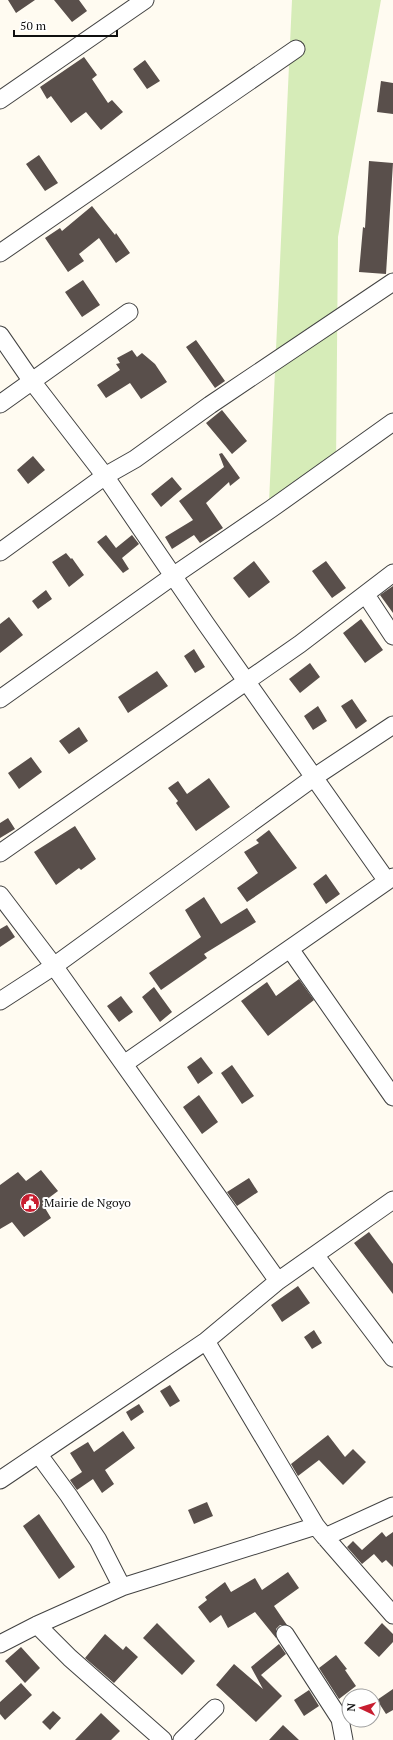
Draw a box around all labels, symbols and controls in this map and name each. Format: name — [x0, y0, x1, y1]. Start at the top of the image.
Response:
scale bar — [14, 12, 117, 38]
text: 50 m — [20, 18, 47, 33]
public building icon: Mairie de Ngoyo — [19, 1192, 41, 1214]
place label: Mairie de Ngoyo — [44, 1195, 131, 1210]
north arrow — [341, 1688, 381, 1728]
text: N — [344, 1702, 358, 1712]

